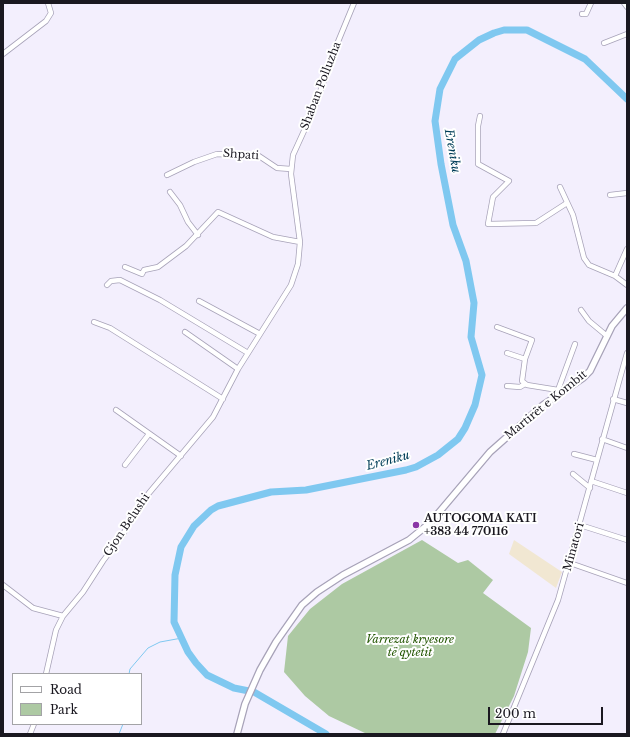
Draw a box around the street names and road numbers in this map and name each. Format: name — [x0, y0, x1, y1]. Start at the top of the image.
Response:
street label: Shaban Polluzha — [298, 40, 344, 132]
street label: Shpati — [223, 147, 259, 163]
street label: Martirët e Kombit — [502, 368, 590, 442]
street label: Gjon Belushi — [101, 491, 153, 559]
street label: Minatori — [561, 521, 587, 573]

